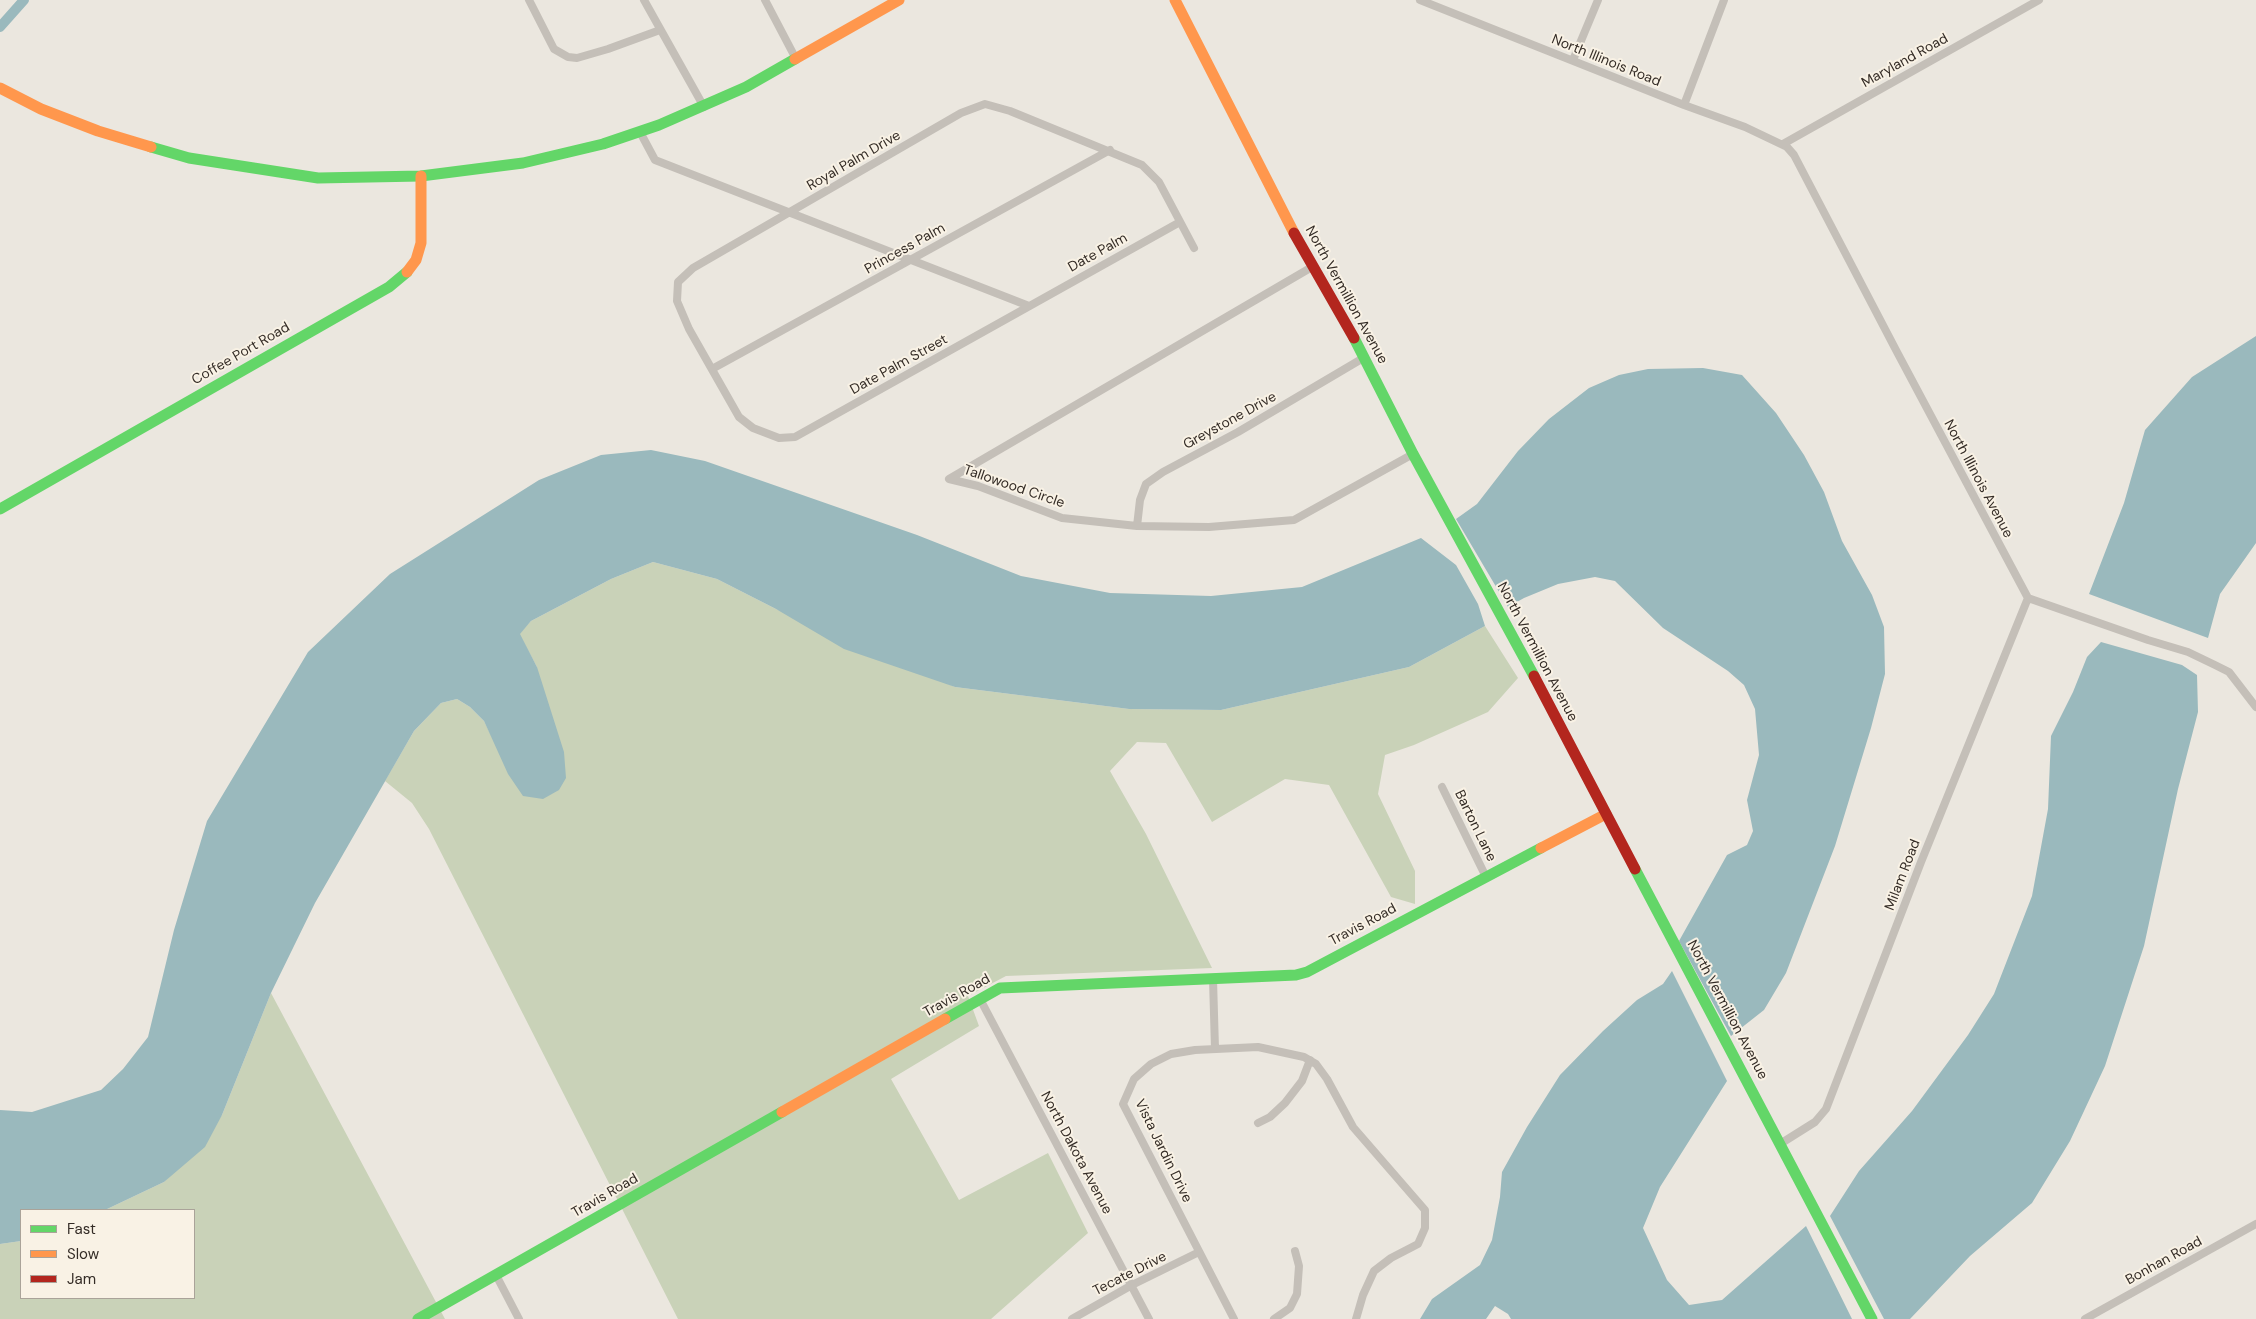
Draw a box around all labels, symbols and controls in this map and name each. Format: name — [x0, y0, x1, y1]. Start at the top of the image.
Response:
street label: Maryland Road — [1859, 30, 1951, 92]
street label: North Illinois Road — [1549, 31, 1663, 91]
street label: Royal Palm Drive — [804, 127, 904, 195]
street label: Princess Palm — [862, 220, 948, 278]
street label: North Vermillion Avenue — [1301, 223, 1391, 367]
street label: Date Palm — [1065, 230, 1131, 276]
street label: Coffee Port Road — [189, 319, 293, 389]
street label: Date Palm Street — [848, 331, 950, 399]
street label: Greystone Drive — [1181, 389, 1279, 453]
street label: North Illinois Avenue — [1940, 417, 2016, 541]
street label: Tallowood Circle — [961, 462, 1067, 512]
street label: North Vermillion Avenue — [1493, 580, 1581, 724]
street label: Barton Lane — [1450, 787, 1500, 865]
street label: Milam Road — [1882, 837, 1924, 913]
street label: Travis Road — [1327, 900, 1399, 950]
street label: North Vermillion Avenue — [1683, 938, 1771, 1082]
street label: Travis Road — [921, 971, 993, 1021]
street label: North Dakota Avenue — [1037, 1089, 1115, 1217]
street label: Vista Jardin Drive — [1131, 1097, 1195, 1205]
street label: Travis Road — [569, 1170, 641, 1222]
legend — [20, 1209, 195, 1299]
text: Fast — [67, 1219, 96, 1239]
street label: Bonhan Road — [2123, 1233, 2205, 1289]
text: Slow — [67, 1244, 99, 1264]
street label: Tecate Drive — [1091, 1248, 1169, 1300]
text: Jam — [67, 1269, 96, 1289]

